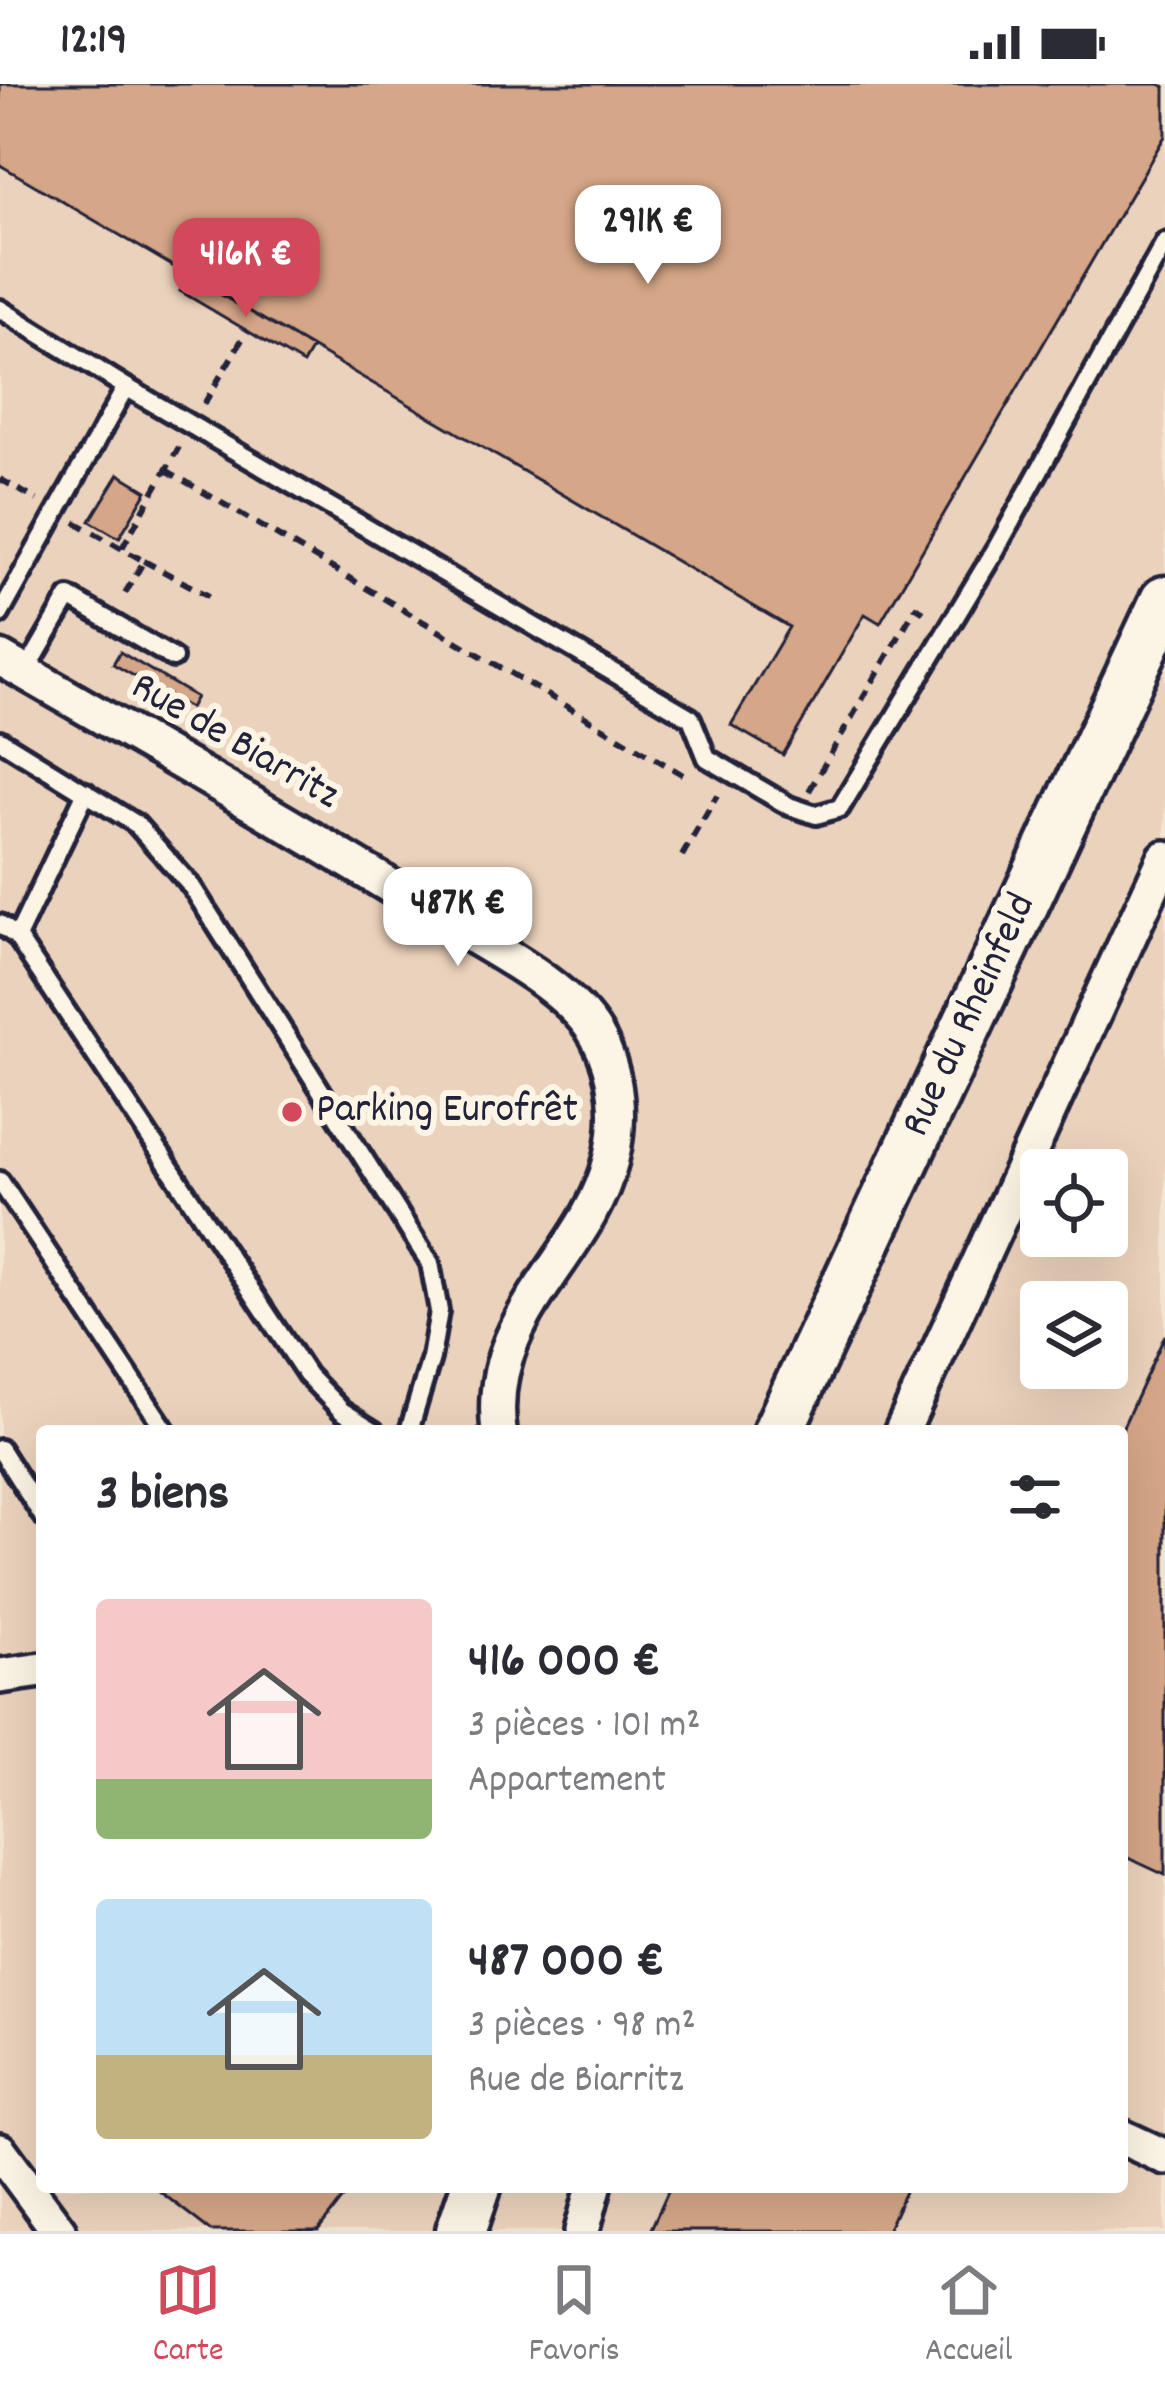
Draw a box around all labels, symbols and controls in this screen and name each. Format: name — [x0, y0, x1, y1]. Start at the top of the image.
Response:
text: 12:19 — [60, 10, 127, 74]
pin: 291K € — [550, 185, 746, 287]
text: 291K € — [602, 196, 694, 251]
pin: 416K € — [148, 218, 344, 320]
text: 416K € — [200, 229, 292, 284]
street label: Rue de Biarritz — [119, 659, 350, 827]
pin: 487K € — [360, 867, 556, 969]
text: 487K € — [410, 878, 506, 933]
street label: Rue du Rheinfeld — [888, 884, 1054, 1148]
place label: Parking Eurofrêt — [316, 1082, 578, 1142]
marker: Parking Eurofrêt — [279, 1099, 305, 1125]
map controls — [1020, 1149, 1128, 1389]
button: locate — [1020, 1149, 1128, 1257]
button: layers — [1020, 1281, 1128, 1389]
text: 3 biens — [96, 1461, 229, 1533]
icon: filters — [1002, 1464, 1068, 1530]
text: 416 000 € — [468, 1628, 661, 1700]
icon: home — [192, 1647, 336, 1791]
text: 3 pièces · 101 m² — [468, 1700, 700, 1755]
text: Appartement — [468, 1755, 666, 1810]
text: 487 000 € — [468, 1928, 664, 2000]
icon: home — [192, 1947, 336, 2091]
text: 3 pièces · 98 m² — [468, 2000, 696, 2055]
text: Rue de Biarritz — [468, 2055, 683, 2110]
tab: Carte — [153, 2257, 223, 2376]
tab: Favoris — [529, 2257, 620, 2376]
tab: Accueil — [925, 2257, 1012, 2376]

